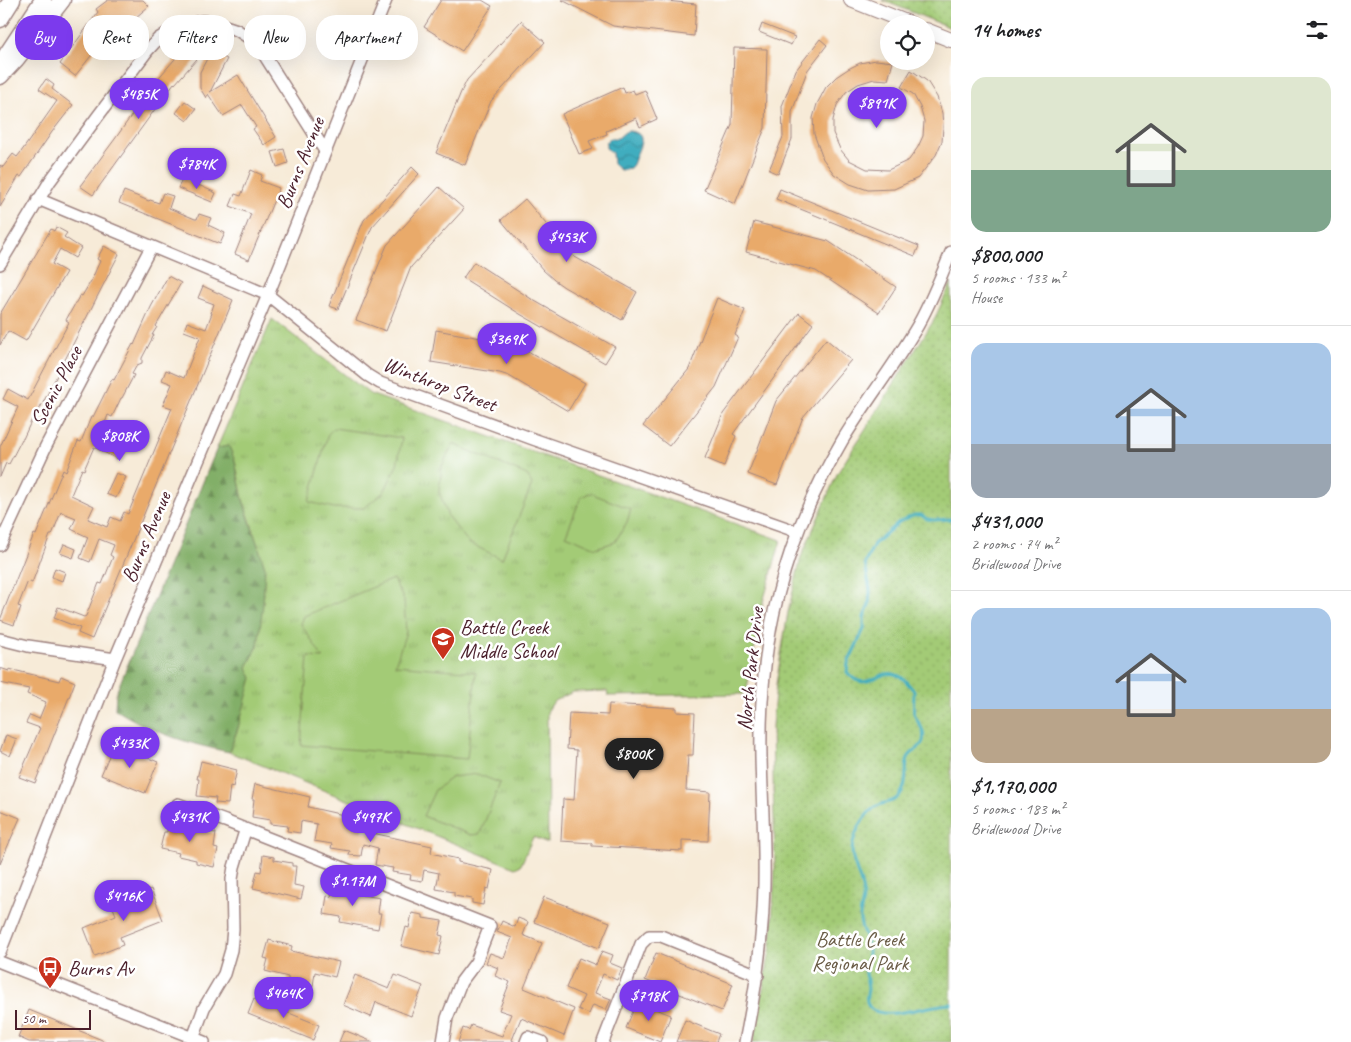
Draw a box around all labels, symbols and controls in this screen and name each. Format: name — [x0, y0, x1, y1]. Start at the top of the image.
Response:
chip: Buy — [15, 15, 73, 60]
chip: Rent — [83, 15, 149, 60]
chip: Filters — [159, 15, 234, 60]
chip: New — [244, 15, 306, 60]
chip: Apartment — [316, 15, 418, 60]
map controls — [880, 15, 935, 70]
button: locate — [880, 15, 935, 70]
icon: filters — [1303, 16, 1331, 44]
text: 14 homes — [971, 17, 1040, 43]
pin: $485K — [104, 78, 174, 120]
text: $485K — [121, 84, 157, 104]
pin: $891K — [842, 86, 912, 129]
text: $891K — [859, 93, 895, 113]
icon: home — [1106, 110, 1196, 200]
street label: Burns Avenue — [270, 112, 331, 212]
pin: $784K — [162, 148, 232, 190]
text: $784K — [179, 154, 215, 174]
pin: $453K — [532, 220, 602, 263]
text: $453K — [549, 227, 585, 247]
text: $800,000 — [971, 242, 1041, 268]
text: 5 rooms · 133 m² — [971, 268, 1065, 288]
text: House — [971, 288, 1002, 308]
pin: $369K — [472, 322, 542, 365]
text: $369K — [488, 329, 526, 349]
street label: Scenic Place — [24, 340, 89, 430]
street label: Winthrop Street — [380, 351, 502, 418]
icon: home — [1106, 375, 1196, 465]
pin: $808K — [85, 420, 155, 462]
text: $808K — [102, 426, 138, 446]
street label: Burns Avenue — [115, 487, 177, 586]
text: $431,000 — [971, 508, 1041, 534]
text: 2 rooms · 74 m² — [971, 534, 1057, 554]
text: Bridlewood Drive — [971, 554, 1061, 574]
street label: North Park Drive — [731, 604, 770, 732]
place label: Battle Creek Middle School — [460, 614, 560, 664]
school or university icon: Battle Creek Middle School — [430, 626, 456, 660]
icon: home — [1106, 640, 1196, 730]
pin: $433K — [95, 726, 165, 769]
text: $433K — [112, 733, 148, 753]
pin: $800K — [599, 738, 669, 780]
text: $800K — [616, 744, 652, 764]
text: $1,170,000 — [971, 773, 1055, 799]
text: 5 rooms · 183 m² — [971, 799, 1065, 819]
pin: $431K — [155, 800, 225, 843]
pin: $497K — [336, 800, 406, 843]
text: $431K — [172, 807, 208, 827]
text: $497K — [353, 807, 389, 827]
text: Bridlewood Drive — [971, 819, 1061, 839]
pin: $1.17M — [312, 864, 394, 907]
text: $1.17M — [331, 871, 375, 891]
pin: $416K — [89, 880, 159, 922]
text: $416K — [105, 886, 143, 906]
park label: Battle Creek Regional Park — [812, 926, 909, 976]
bus stop icon: Burns Av — [37, 955, 63, 989]
place label: Burns Av — [68, 955, 135, 981]
pin: $464K — [249, 976, 319, 1019]
pin: $718K — [614, 980, 684, 1022]
text: $464K — [265, 983, 303, 1003]
text: $718K — [631, 986, 667, 1006]
scale bar — [15, 1007, 91, 1030]
text: 50 m — [22, 1010, 46, 1027]

